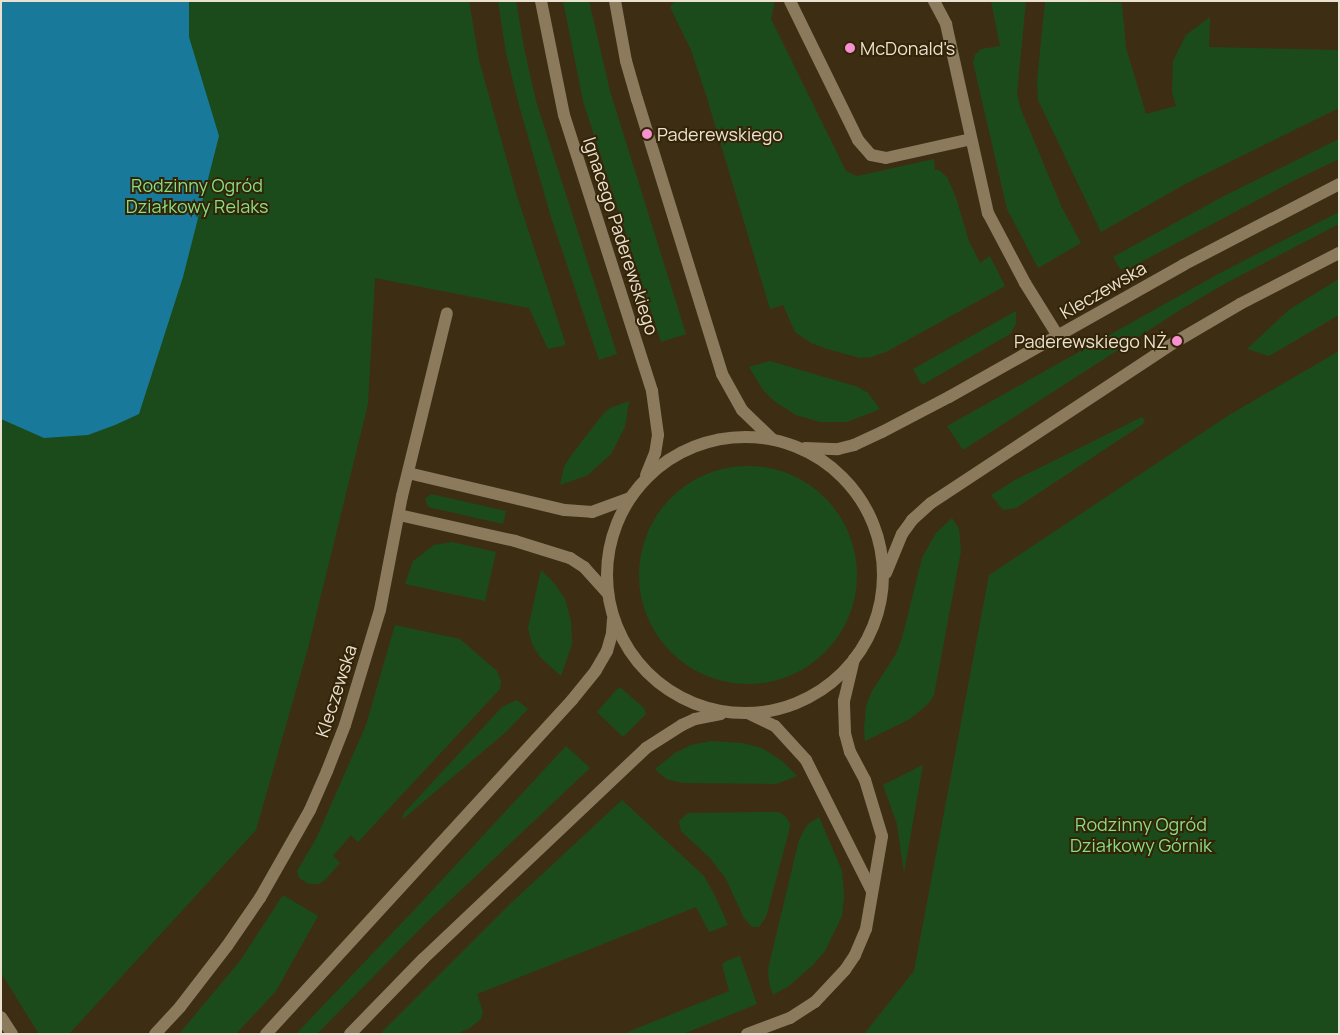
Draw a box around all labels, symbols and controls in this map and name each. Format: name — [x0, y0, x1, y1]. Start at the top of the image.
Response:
place label: McDonald's — [860, 37, 955, 59]
marker: McDonald's — [844, 42, 856, 54]
place label: Paderewskiego — [657, 123, 783, 145]
marker: Paderewskiego — [641, 128, 653, 140]
street label: Ignacego Paderewskiego — [579, 134, 663, 338]
park label: Rodzinny Ogród Działkowy Relaks — [126, 175, 268, 218]
street label: Kleczewska — [1056, 257, 1150, 323]
place label: Paderewskiego NŻ — [1014, 330, 1167, 352]
marker: Paderewskiego NŻ — [1171, 335, 1183, 347]
street label: Kleczewska — [311, 642, 361, 740]
park label: Rodzinny Ogród Działkowy Górnik — [1070, 814, 1212, 856]

